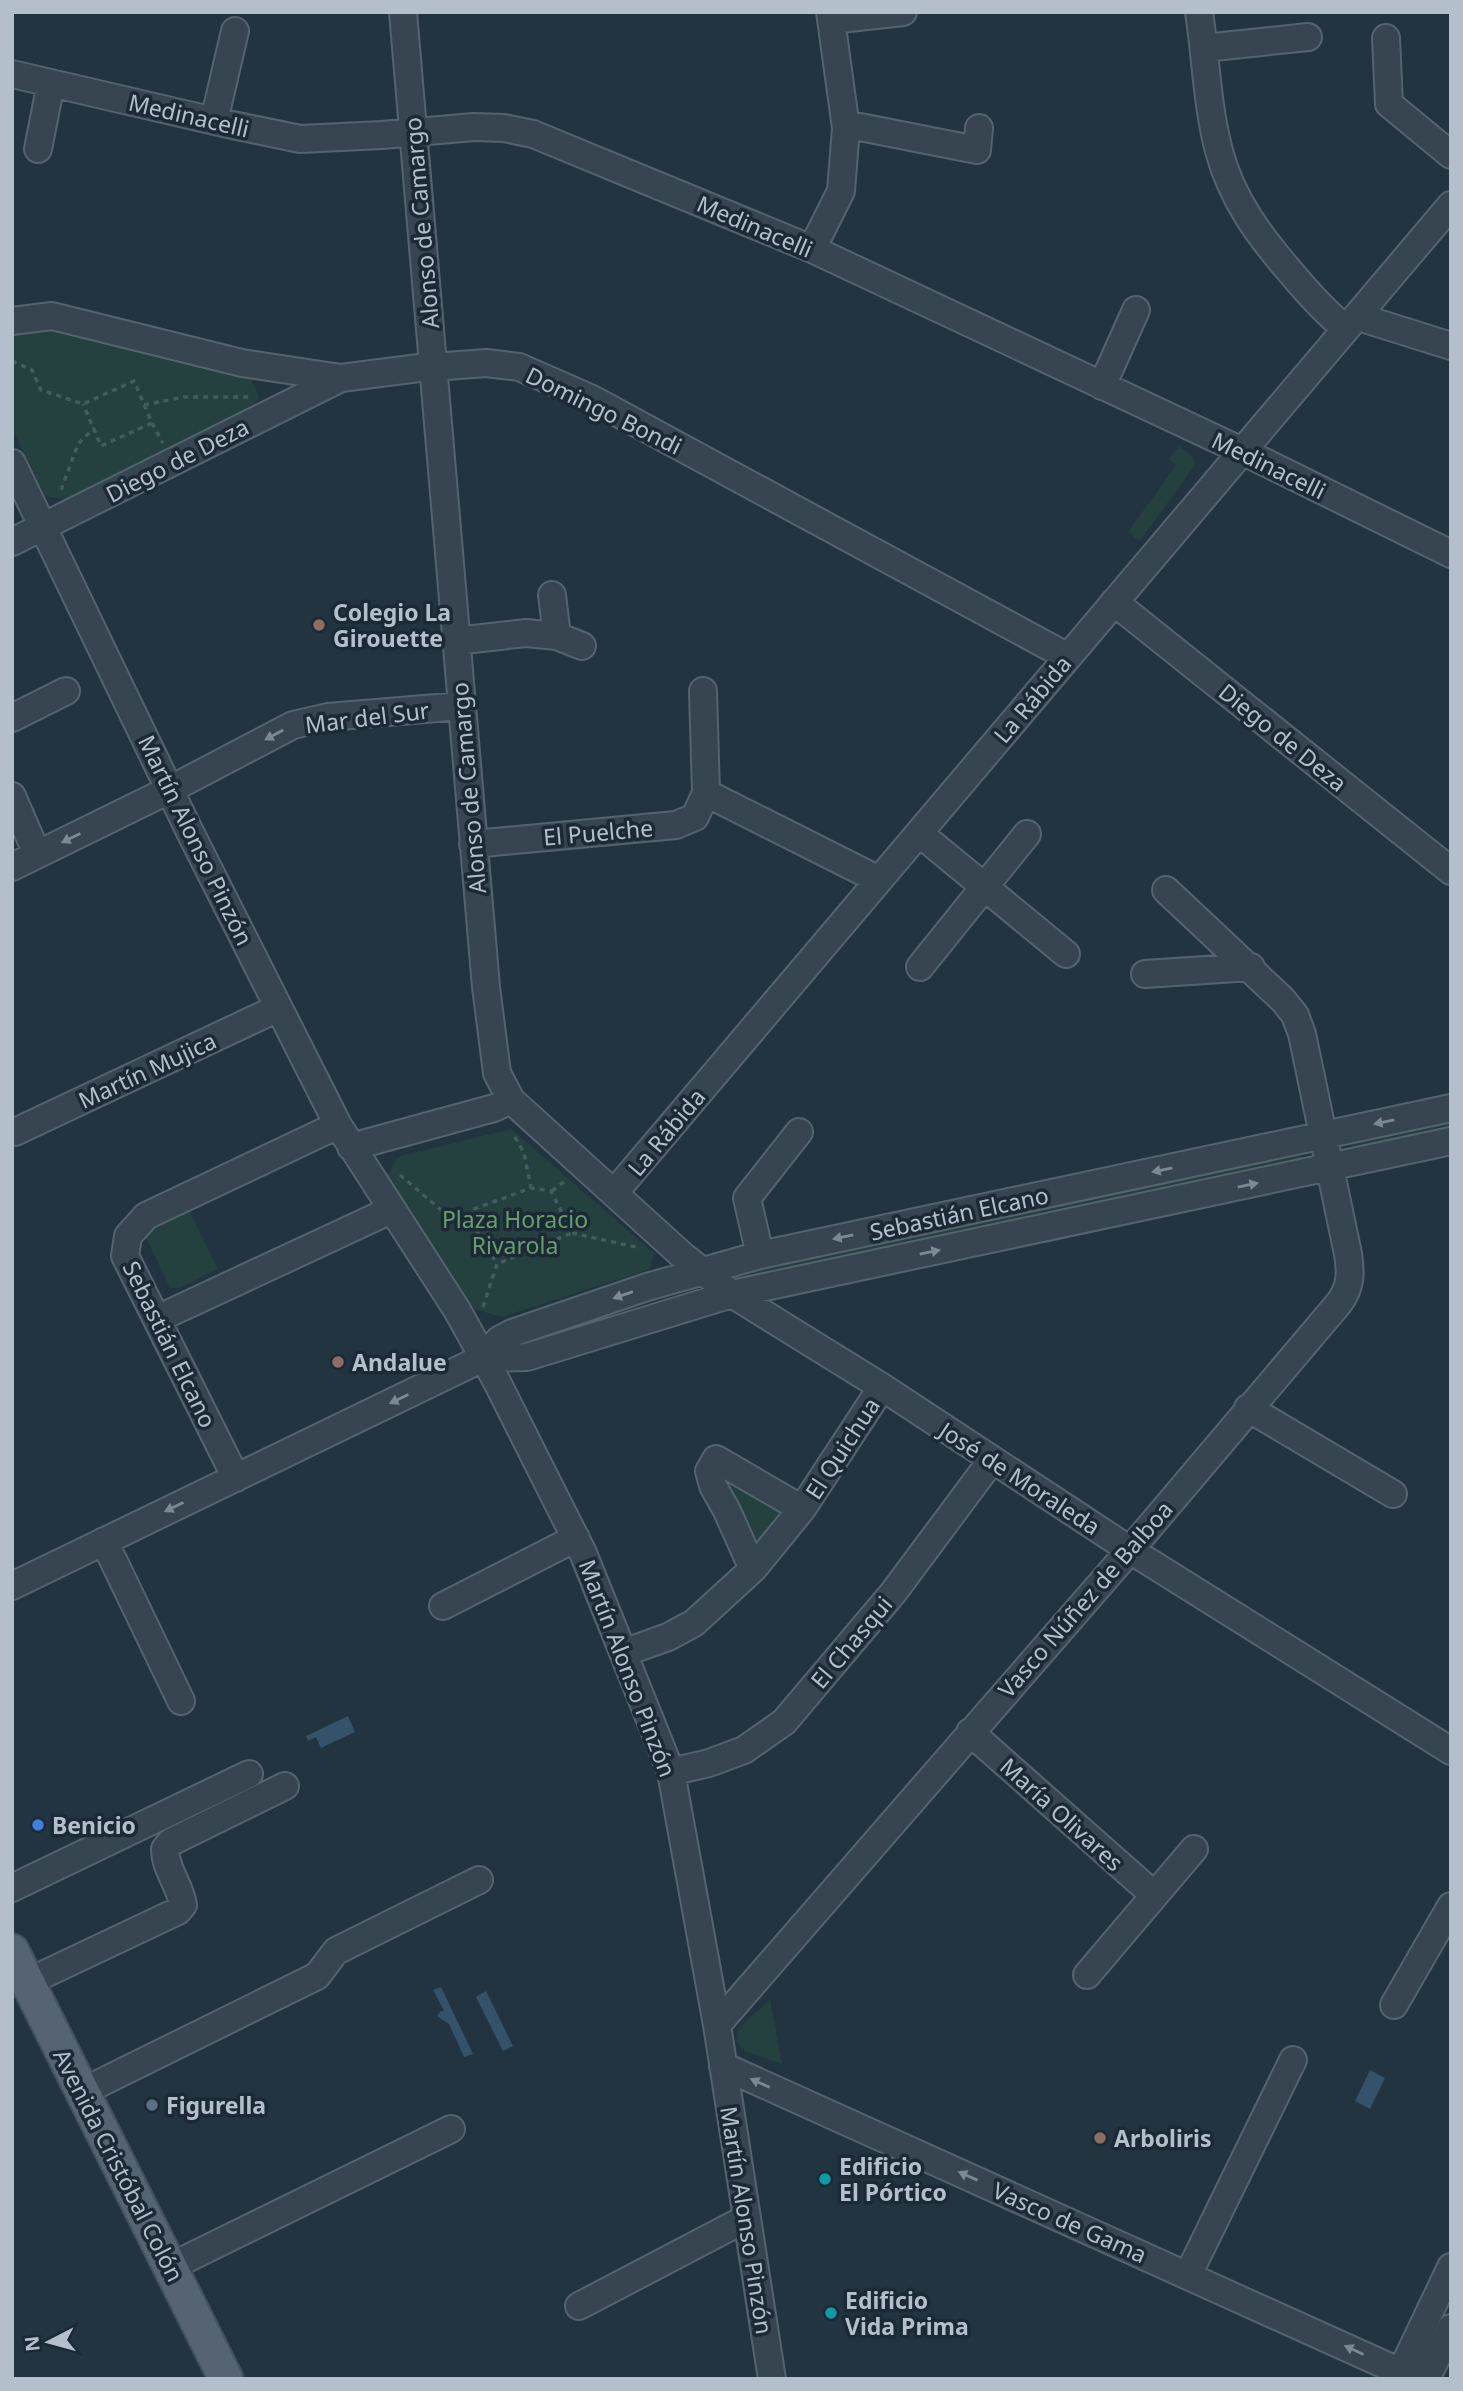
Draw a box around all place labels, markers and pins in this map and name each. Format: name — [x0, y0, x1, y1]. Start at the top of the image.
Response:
place label: Colegio La Girouette — [333, 596, 451, 654]
marker: Colegio La Girouette — [311, 617, 327, 633]
place label: Andalue — [352, 1346, 447, 1378]
marker: Andalue — [330, 1354, 346, 1370]
place label: Benicio — [52, 1809, 136, 1841]
marker: Benicio — [30, 1817, 46, 1833]
place label: Figurella — [166, 2089, 266, 2121]
marker: Figurella — [144, 2097, 160, 2113]
place label: Arboliris — [1114, 2122, 1212, 2154]
marker: Arboliris — [1092, 2130, 1108, 2146]
place label: Edificio El Pórtico — [839, 2150, 947, 2208]
marker: Edificio El Pórtico — [817, 2171, 833, 2187]
place label: Edificio Vida Prima — [845, 2284, 969, 2342]
marker: Edificio Vida Prima — [823, 2305, 839, 2321]

